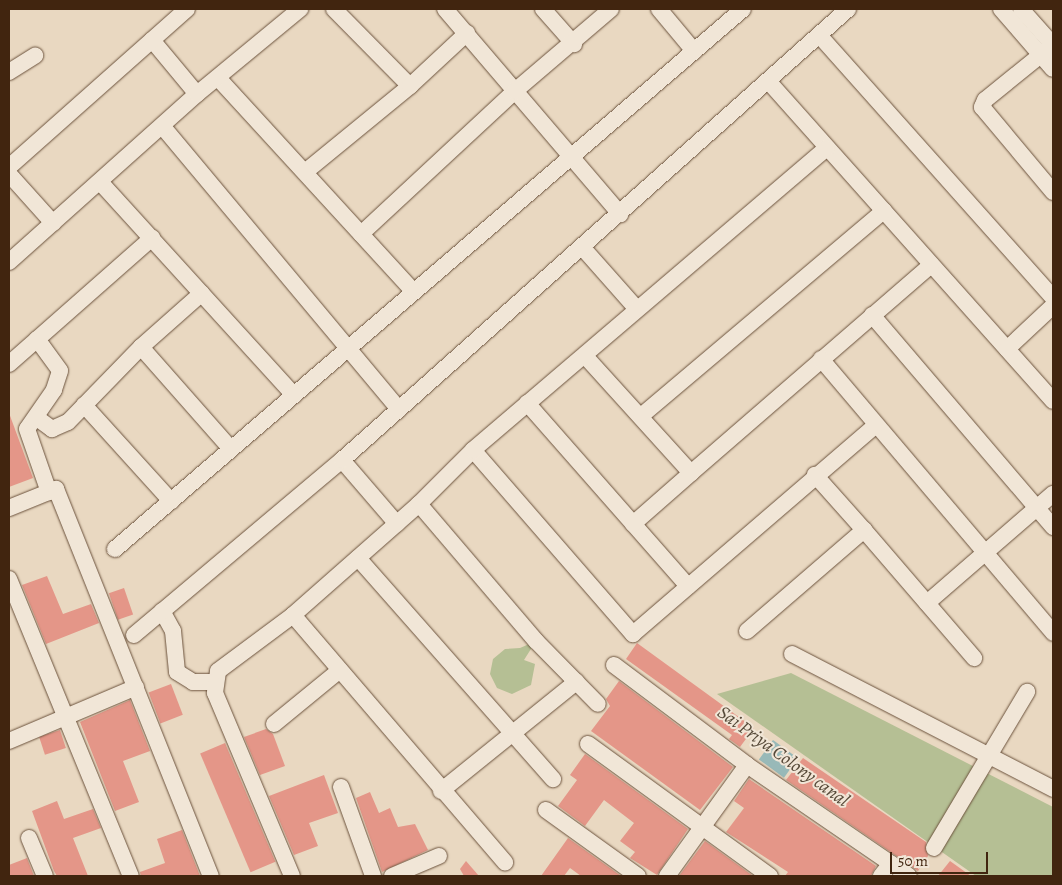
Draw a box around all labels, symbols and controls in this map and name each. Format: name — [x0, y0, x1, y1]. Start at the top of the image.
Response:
water label: Sai Priya Colony canal — [713, 702, 853, 812]
scale bar — [892, 842, 990, 874]
text: 50 m — [898, 851, 928, 871]

